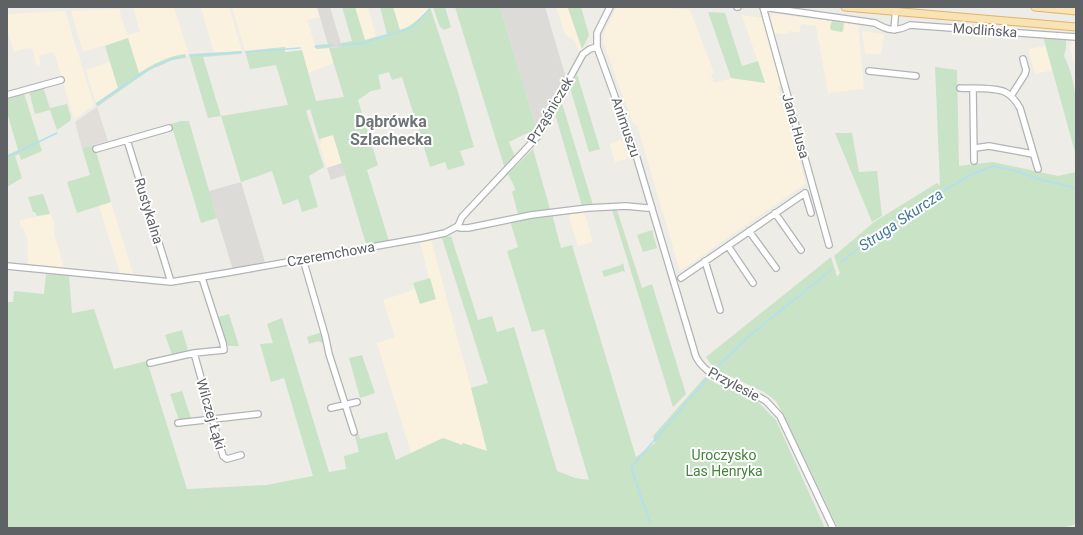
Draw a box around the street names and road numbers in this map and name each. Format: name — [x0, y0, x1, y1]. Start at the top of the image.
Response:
street label: Modlińska — [952, 20, 1018, 40]
street label: Prząśniczek — [524, 73, 577, 146]
street label: Jana Husa — [779, 92, 813, 160]
street label: Animuszu — [608, 95, 644, 159]
street label: Rustykalna — [131, 176, 167, 246]
street label: Czeremchowa — [286, 238, 376, 270]
street label: Przylesie — [706, 364, 762, 404]
street label: Wilczej Łąki — [193, 377, 229, 451]

